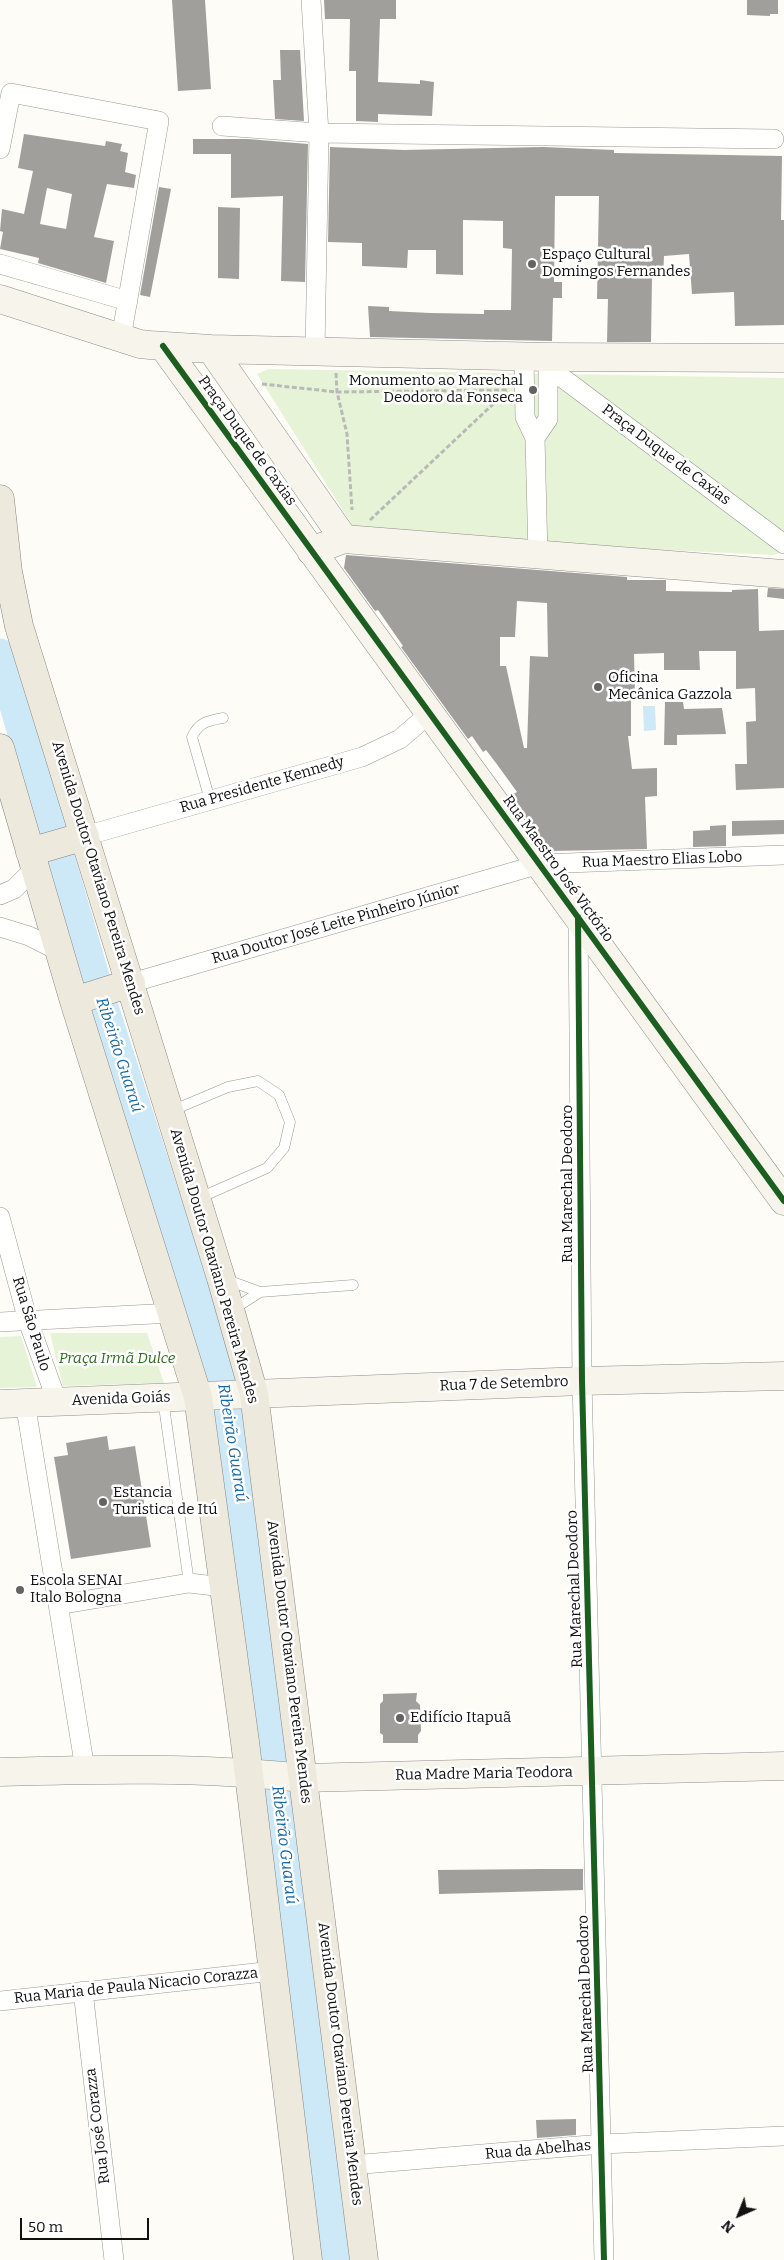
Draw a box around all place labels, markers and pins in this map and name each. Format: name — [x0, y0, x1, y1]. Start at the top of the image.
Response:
place label: Espaço Cultural Domingos Fernandes — [542, 246, 690, 281]
marker: Espaço Cultural Domingos Fernandes — [526, 258, 538, 270]
place label: Monumento ao Marechal Deodoro da Fonseca — [349, 372, 523, 407]
marker: Monumento ao Marechal Deodoro da Fonseca — [527, 384, 539, 396]
place label: Oficina Mecânica Gazzola — [608, 669, 732, 704]
marker: Oficina Mecânica Gazzola — [592, 681, 604, 693]
place label: Estancia Turistica de Itú — [113, 1484, 217, 1519]
marker: Estancia Turistica de Itú — [97, 1496, 109, 1508]
place label: Escola SENAI Italo Bologna — [30, 1572, 123, 1607]
marker: Escola SENAI Italo Bologna — [14, 1584, 26, 1596]
place label: Edifício Itapuã — [410, 1709, 511, 1727]
marker: Edifício Itapuã — [394, 1712, 406, 1724]

